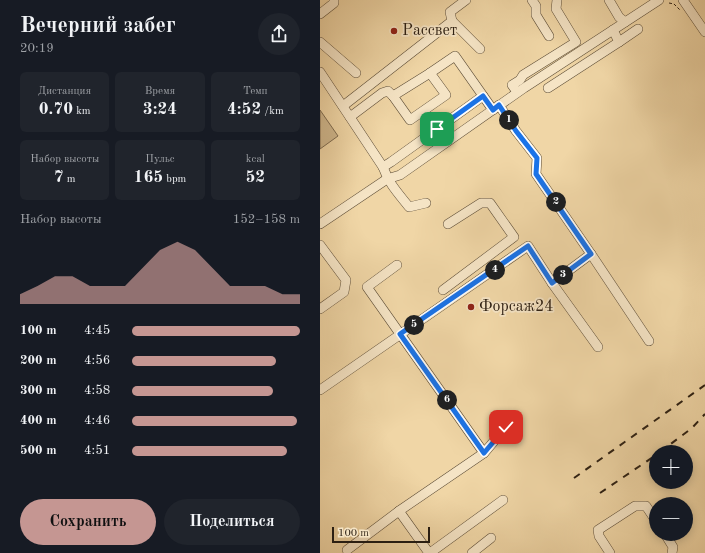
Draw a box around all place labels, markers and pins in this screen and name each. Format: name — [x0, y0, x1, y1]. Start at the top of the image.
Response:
place label: Рассвет — [402, 23, 457, 39]
marker: Рассвет — [389, 26, 399, 36]
pin: 1 — [499, 110, 519, 130]
pin — [420, 112, 454, 146]
pin: 2 — [546, 192, 566, 212]
pin: 4 — [485, 260, 505, 280]
pin: 3 — [553, 265, 573, 285]
place label: Форсаж24 — [479, 299, 554, 315]
marker: Форсаж24 — [466, 302, 476, 312]
pin: 5 — [404, 315, 424, 335]
pin: 6 — [437, 390, 457, 410]
pin — [489, 410, 523, 444]

